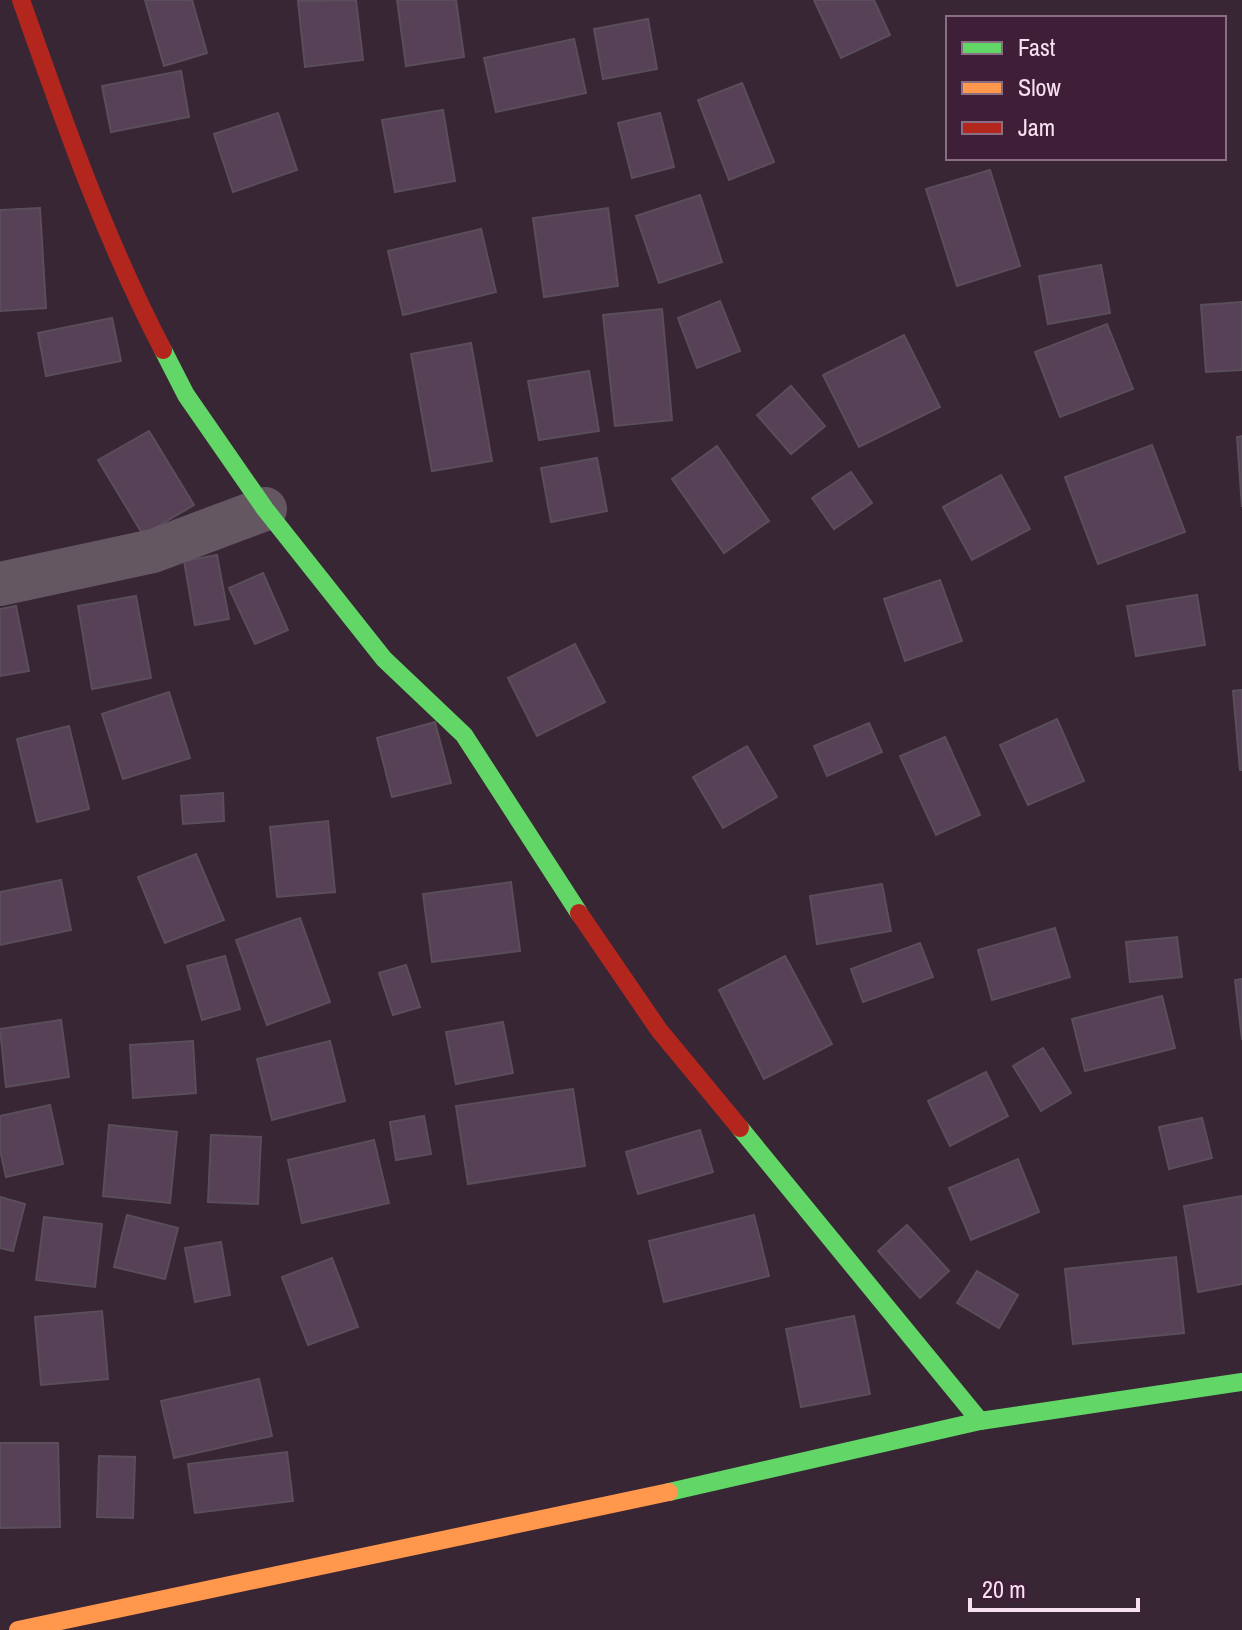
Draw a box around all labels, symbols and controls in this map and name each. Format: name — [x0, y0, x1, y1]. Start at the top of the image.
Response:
legend — [946, 16, 1226, 160]
text: Fast — [1018, 31, 1056, 63]
text: Slow — [1018, 71, 1061, 103]
text: Jam — [1018, 111, 1055, 143]
scale bar — [970, 1562, 1138, 1612]
text: 20 m — [982, 1573, 1026, 1605]

